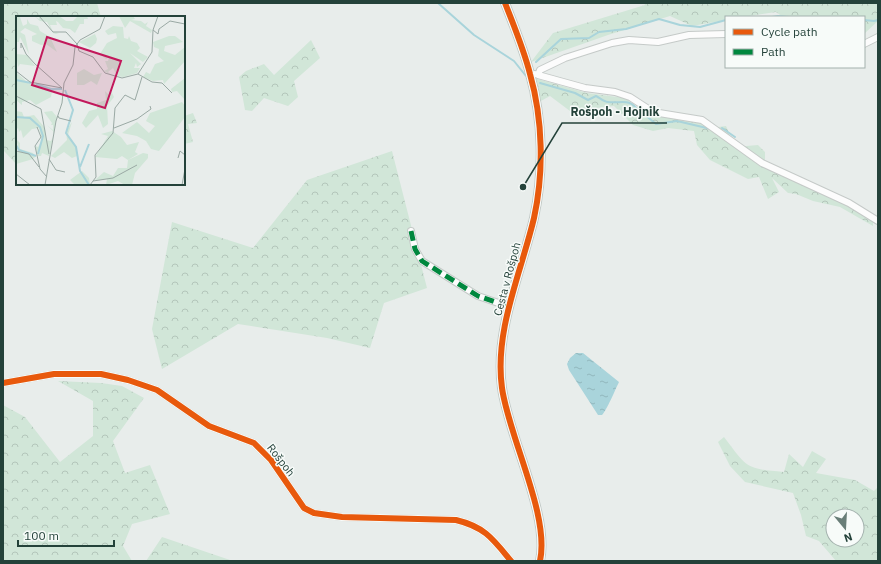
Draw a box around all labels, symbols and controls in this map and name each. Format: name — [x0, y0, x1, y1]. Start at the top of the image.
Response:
inset map — [16, 16, 185, 185]
legend — [725, 16, 865, 68]
text: Cycle path — [761, 24, 818, 39]
text: Path — [761, 44, 786, 59]
callout: Rošpoh - Hojnik — [562, 99, 667, 123]
text: Rošpoh - Hojnik — [571, 104, 659, 119]
street label: Cesta v Rošpoh — [490, 241, 524, 317]
street label: Rošpoh — [264, 441, 298, 479]
north arrow — [825, 508, 865, 548]
scale bar — [18, 522, 114, 548]
text: 100 m — [24, 528, 59, 543]
text: N — [842, 530, 854, 545]

